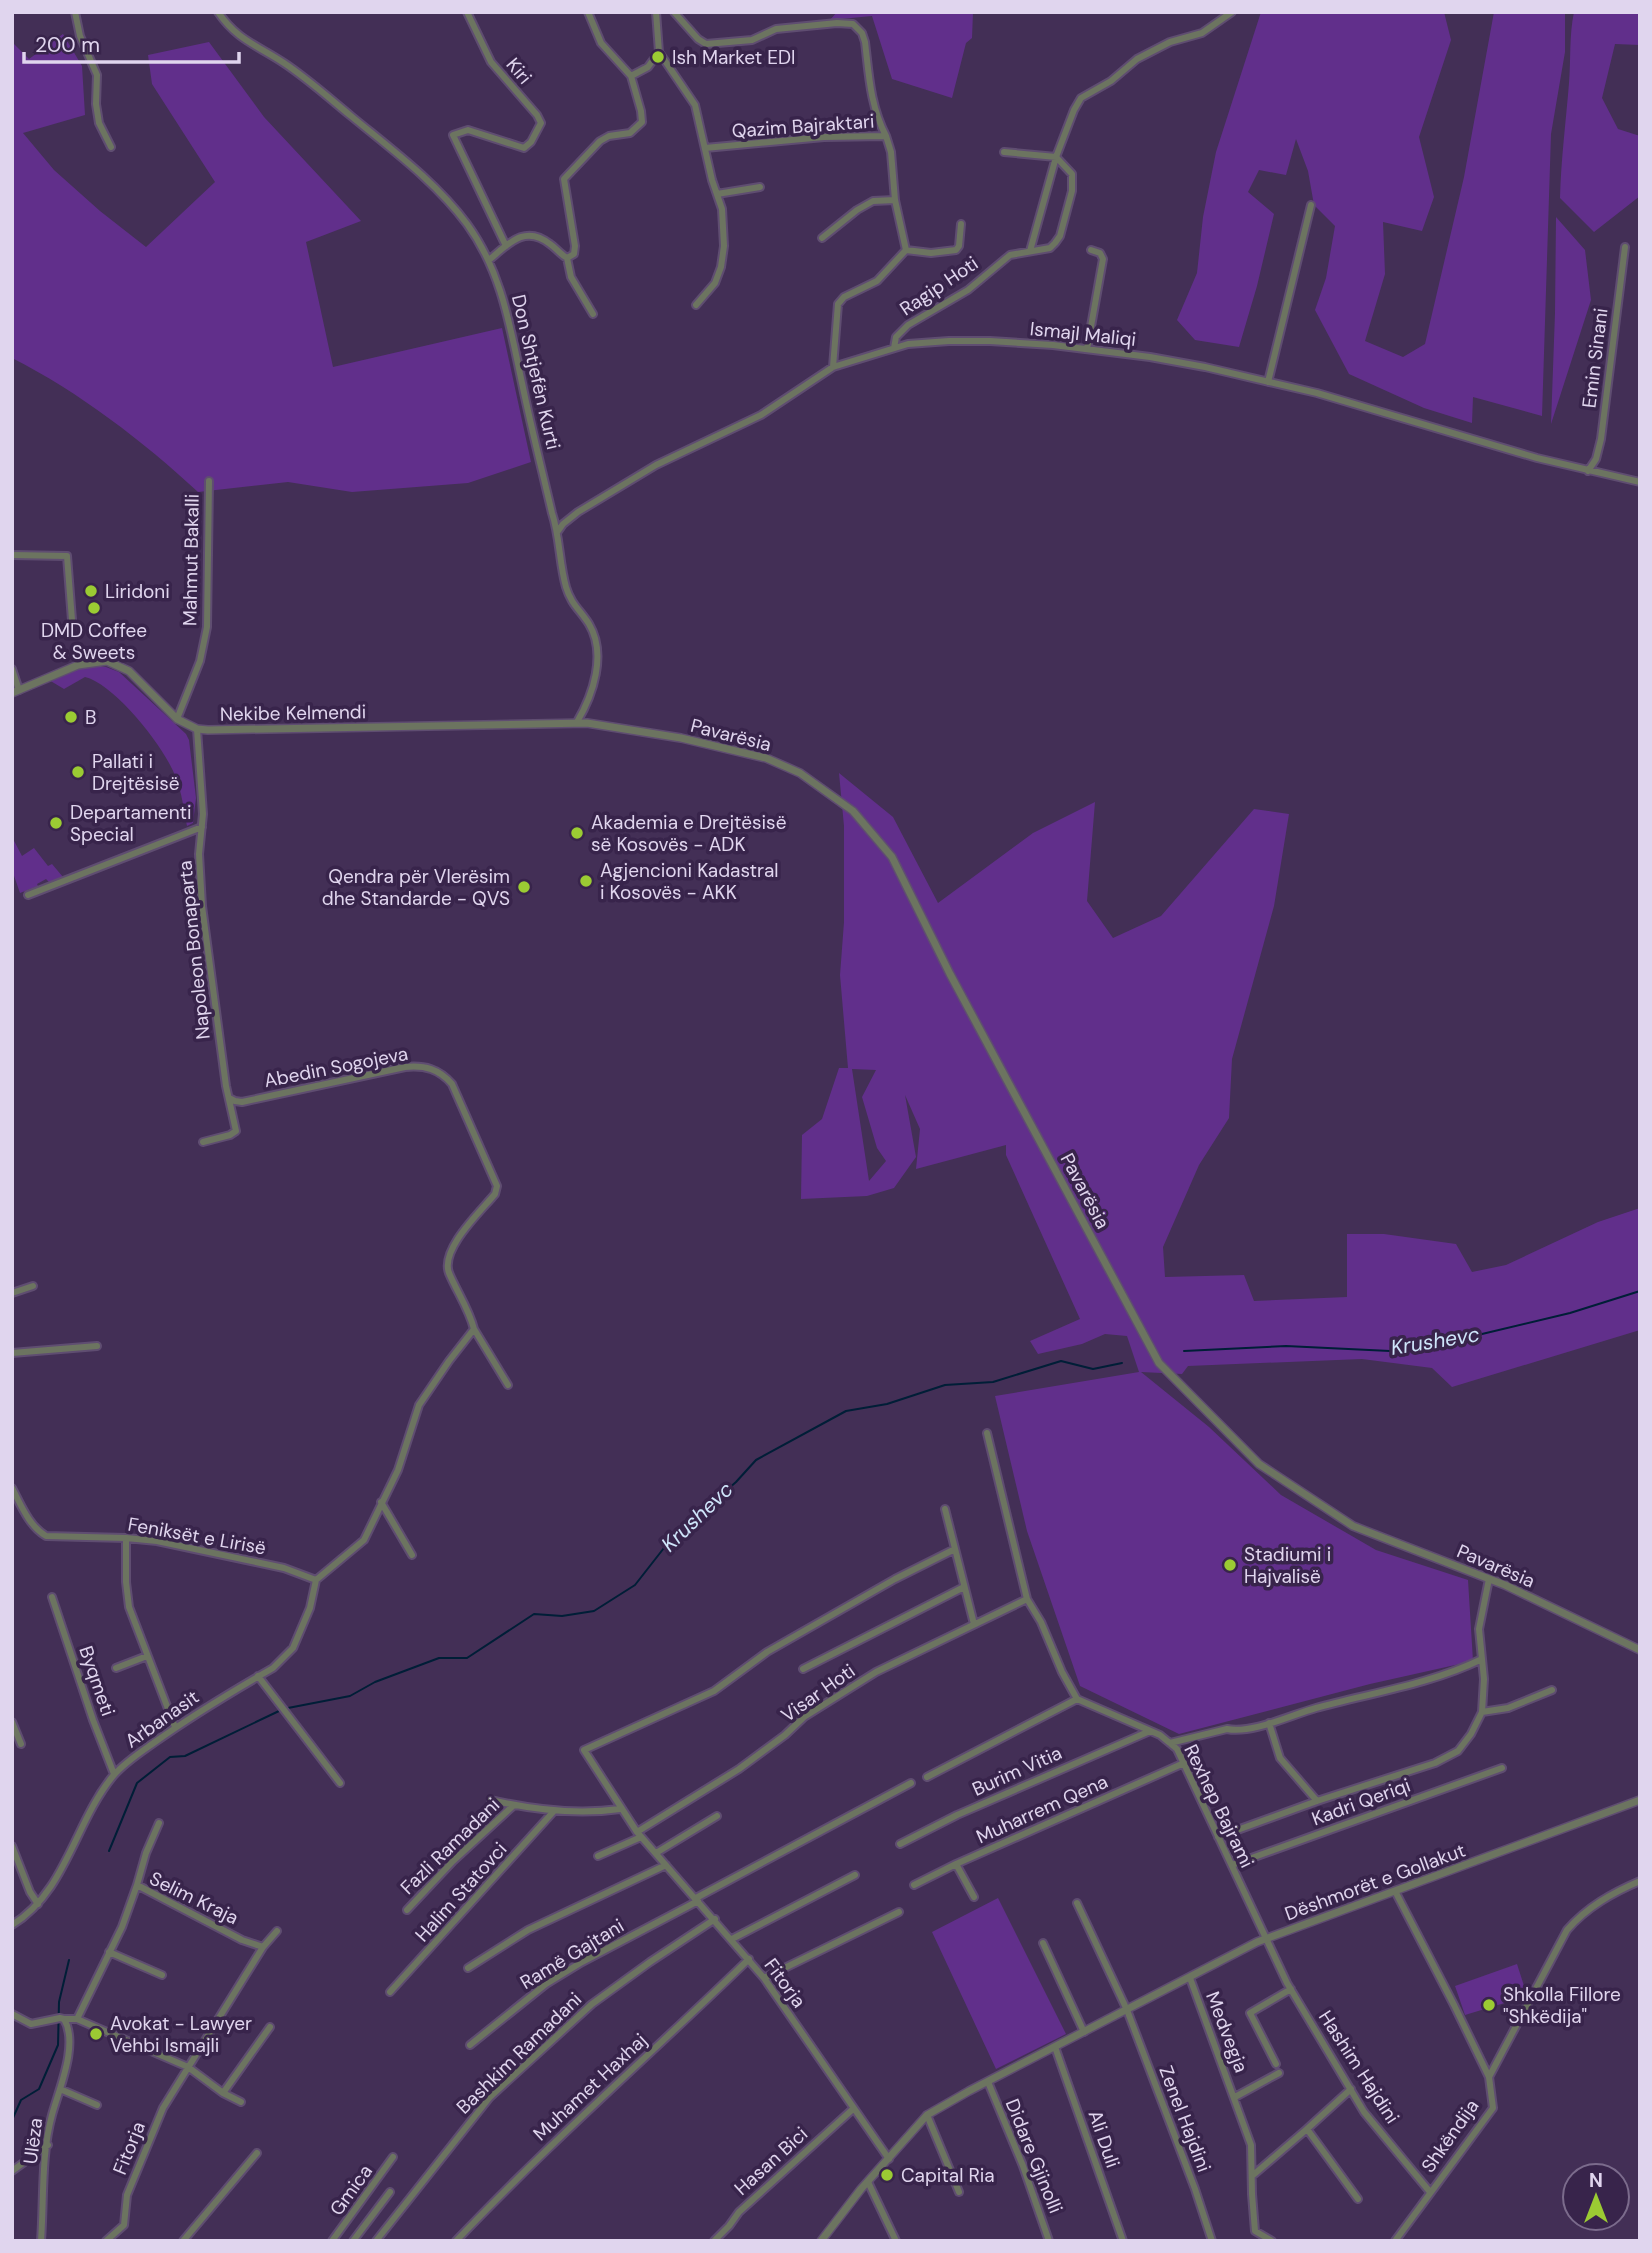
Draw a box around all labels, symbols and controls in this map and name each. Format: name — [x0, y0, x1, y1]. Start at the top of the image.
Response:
scale bar — [24, 21, 240, 65]
text: 200 m — [35, 31, 100, 59]
place label: Ish Market EDI — [672, 45, 795, 70]
marker: Ish Market EDI — [650, 49, 666, 65]
street label: Kiri — [501, 53, 537, 89]
street label: Qazim Bajraktari — [731, 109, 875, 143]
street label: Ragip Hoti — [895, 251, 983, 321]
street label: Don Shtjefën Kurti — [506, 292, 566, 452]
street label: Emin Sinani — [1576, 307, 1614, 409]
street label: Ismajl Maliqi — [1029, 316, 1137, 352]
street label: Mahmut Bakalli — [177, 494, 205, 626]
place label: Liridoni — [105, 579, 170, 604]
marker: Liridoni — [83, 583, 99, 599]
marker: DMD Coffee & Sweets — [86, 600, 102, 616]
place label: DMD Coffee & Sweets — [41, 618, 147, 665]
street label: Nekibe Kelmendi — [220, 699, 366, 727]
place label: B — [85, 705, 96, 730]
marker: B — [63, 709, 79, 725]
street label: Pavarësia — [688, 713, 774, 757]
place label: Pallati i Drejtësisë — [92, 749, 180, 796]
marker: Pallati i Drejtësisë — [70, 764, 86, 780]
place label: Departamenti Special — [70, 800, 192, 847]
place label: Akademia e Drejtësisë së Kosovës - ADK — [591, 810, 786, 857]
marker: Departamenti Special — [48, 815, 64, 831]
marker: Akademia e Drejtësisë së Kosovës - ADK — [569, 825, 585, 841]
place label: Agjencioni Kadastral i Kosovës - AKK — [600, 858, 779, 905]
street label: Napoleon Bonaparta — [172, 859, 216, 1041]
place label: Qendra për Vlerësim dhe Standarde - QVS — [322, 864, 510, 911]
marker: Agjencioni Kadastral i Kosovës - AKK — [578, 873, 594, 889]
marker: Qendra për Vlerësim dhe Standarde - QVS — [516, 879, 532, 895]
street label: Abedin Sogojeva — [262, 1041, 410, 1093]
street label: Pavarësia — [1055, 1149, 1115, 1233]
water label: Krushevc — [1389, 1320, 1481, 1362]
water label: Krushevc — [655, 1476, 739, 1558]
street label: Feniksët e Lirisë — [126, 1512, 268, 1560]
street label: Pavarësia — [1453, 1538, 1539, 1594]
place label: Stadiumi i Hajvalisë — [1244, 1542, 1331, 1589]
marker: Stadiumi i Hajvalisë — [1222, 1557, 1238, 1573]
street label: Byqmeti — [73, 1643, 121, 1719]
street label: Visar Hoti — [776, 1658, 860, 1728]
street label: Arbanasit — [120, 1684, 204, 1754]
street label: Burim Vitia — [968, 1740, 1066, 1802]
street label: Rexhep Bajrami — [1178, 1740, 1260, 1872]
street label: Muharrem Qena — [972, 1769, 1112, 1849]
street label: Kadri Qeriqi — [1308, 1773, 1414, 1831]
street label: Fazli Ramadani — [395, 1792, 505, 1900]
street label: Halim Statovci — [410, 1837, 512, 1947]
street label: Dëshmorët e Gollakut — [1281, 1838, 1469, 1926]
street label: Selim Kraja — [145, 1866, 243, 1930]
street label: Ramë Gajtani — [516, 1913, 628, 1995]
street label: Fitorja — [759, 1953, 811, 2013]
place label: Shkolla Fillore "Shkëdija" — [1503, 1982, 1621, 2029]
street label: Bashkim Ramadani — [451, 1987, 587, 2119]
street label: Medvegja — [1200, 1988, 1254, 2076]
marker: Shkolla Fillore "Shkëdija" — [1481, 1997, 1497, 2013]
street label: Hashim Hajdini — [1313, 2006, 1405, 2128]
place label: Avokat - Lawyer Vehbi Ismajli — [110, 2011, 252, 2058]
marker: Avokat - Lawyer Vehbi Ismajli — [88, 2026, 104, 2042]
street label: Muhamet Haxhaj — [528, 2028, 652, 2146]
street label: Zenel Hajdini — [1153, 2062, 1217, 2176]
street label: Shkëndija — [1416, 2094, 1484, 2178]
street label: Didare Gjinolli — [1000, 2095, 1068, 2217]
street label: Ali Duli — [1083, 2107, 1125, 2171]
street label: Ulëza — [18, 2116, 48, 2166]
street label: Fitorja — [107, 2118, 151, 2178]
street label: Hasan Bici — [729, 2121, 813, 2201]
street label: Gmica — [324, 2160, 378, 2220]
north arrow — [1561, 2162, 1631, 2232]
place label: Capital Ria — [901, 2163, 995, 2188]
marker: Capital Ria — [879, 2167, 895, 2183]
text: N — [1589, 2168, 1603, 2193]

